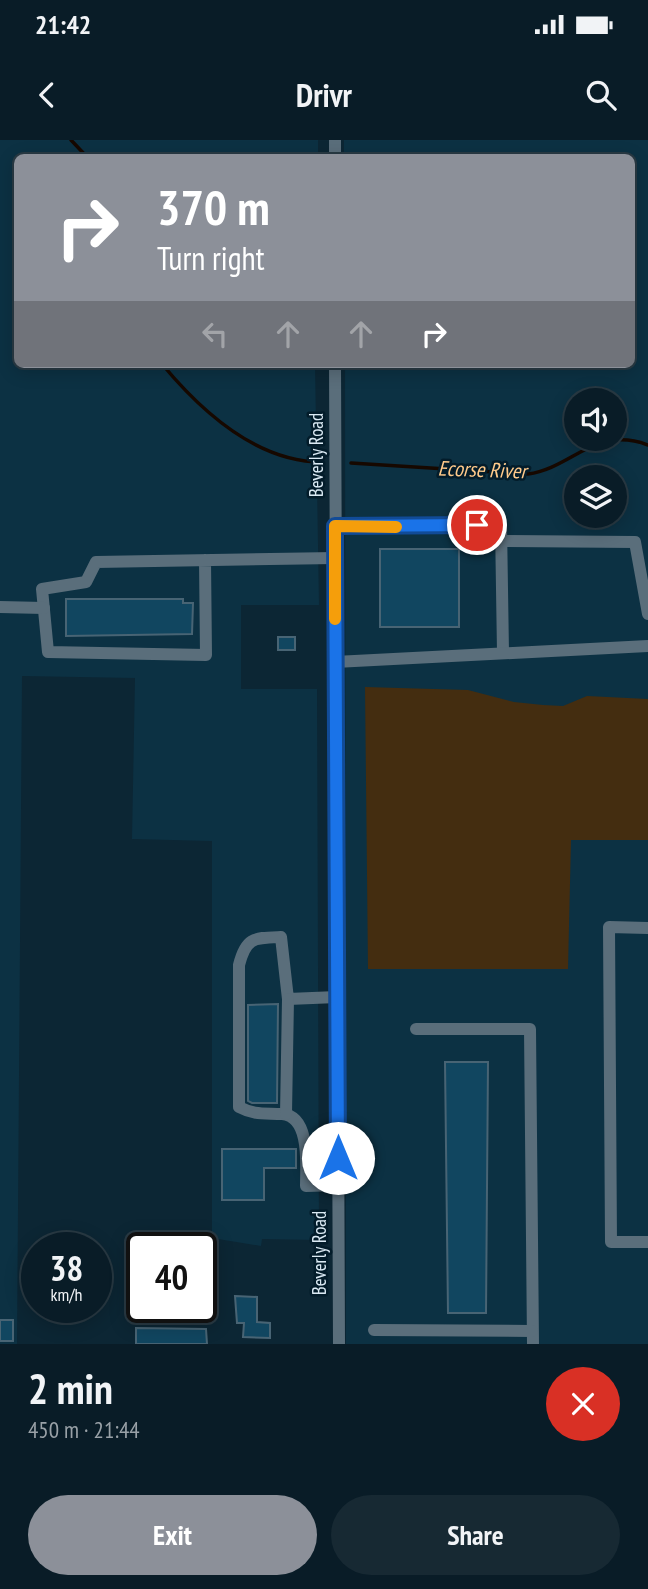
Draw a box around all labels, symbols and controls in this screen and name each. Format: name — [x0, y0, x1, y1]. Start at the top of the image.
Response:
text: 21:42 — [35, 8, 91, 41]
text: Drivr — [296, 74, 352, 116]
icon: back — [28, 76, 66, 114]
icon: search — [582, 76, 620, 114]
text: 370 m — [157, 175, 270, 239]
icon: right — [42, 182, 133, 273]
text: Turn right — [157, 237, 265, 279]
icon: left — [196, 315, 234, 353]
icon: ahead — [269, 315, 307, 353]
icon: ahead — [342, 315, 380, 353]
icon: right — [415, 315, 453, 353]
map controls — [564, 388, 627, 528]
button: sound — [564, 388, 627, 451]
street label: Beverly Road — [304, 413, 328, 497]
water label: Ecorse River — [437, 454, 530, 485]
button: layers — [564, 465, 627, 528]
pin — [447, 495, 507, 555]
icon: arrive — [458, 506, 496, 544]
position arrow — [301, 1121, 375, 1195]
street label: Beverly Road — [307, 1211, 331, 1295]
speed limit sign: 40 — [126, 1232, 217, 1323]
text: 38 — [50, 1245, 83, 1291]
text: km/h — [51, 1283, 82, 1306]
text: 2 min — [28, 1361, 113, 1416]
button: close — [546, 1367, 620, 1441]
text: 450 m · 21:44 — [28, 1415, 140, 1444]
button: Exit — [28, 1495, 317, 1575]
button: Share — [331, 1495, 620, 1575]

